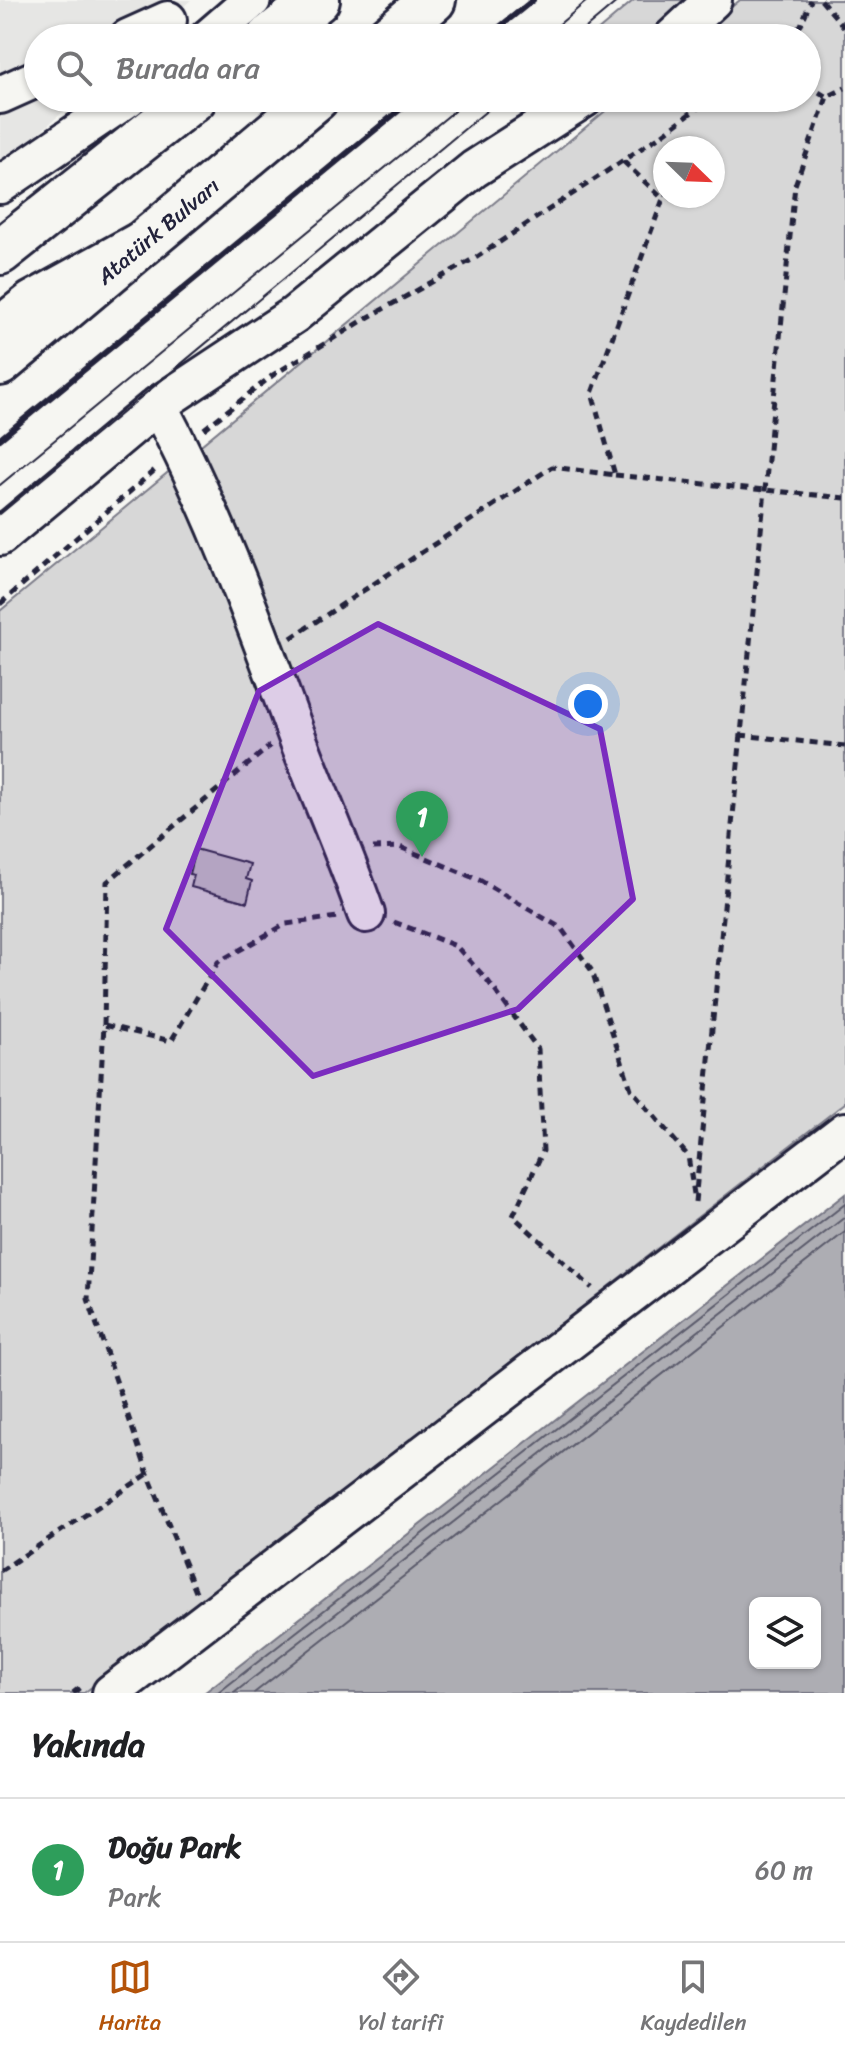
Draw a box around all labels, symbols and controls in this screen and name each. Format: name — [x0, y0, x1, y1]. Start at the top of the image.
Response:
search box — [24, 24, 821, 112]
text: Burada ara — [116, 41, 259, 95]
icon: search — [52, 46, 96, 90]
north arrow — [653, 136, 725, 208]
street label: Atatürk Bulvarı — [87, 167, 229, 295]
your location — [568, 684, 608, 724]
pin: 1 — [396, 791, 448, 857]
map controls — [749, 1597, 821, 1669]
button: layers — [749, 1597, 821, 1669]
text: Yakında — [32, 1715, 145, 1775]
text: Doğu Park — [108, 1820, 241, 1874]
text: 1 — [52, 1847, 64, 1893]
text: 60 m — [755, 1847, 813, 1893]
text: Park — [108, 1874, 161, 1920]
tab: Harita — [99, 1955, 161, 2042]
tab: Yol tarifi — [358, 1955, 443, 2042]
tab: Kaydedilen — [641, 1955, 746, 2042]

